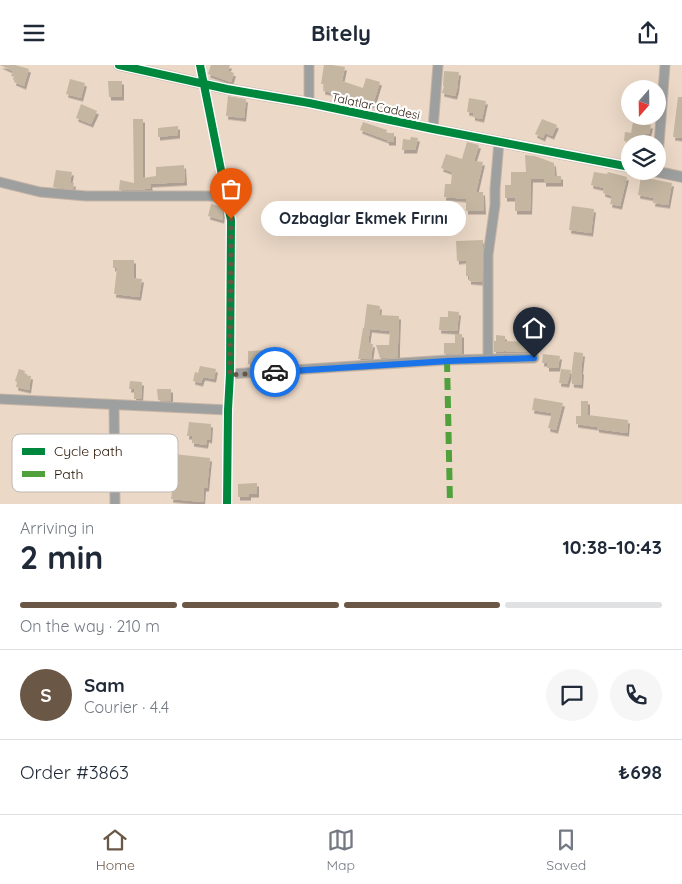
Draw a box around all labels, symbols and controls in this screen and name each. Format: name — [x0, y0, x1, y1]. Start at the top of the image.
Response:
icon: menu — [20, 19, 48, 47]
text: Bitely — [311, 19, 371, 47]
icon: share — [634, 19, 662, 47]
north arrow — [621, 80, 666, 125]
map controls — [621, 80, 666, 180]
street label: Talatlar Caddesi — [330, 89, 422, 123]
button: layers — [621, 135, 666, 180]
pin — [210, 168, 252, 219]
icon: bag — [217, 175, 245, 203]
callout: Ozbaglar Ekmek Fırını — [261, 201, 466, 237]
text: Ozbaglar Ekmek Fırını — [279, 208, 448, 228]
pin — [513, 307, 555, 358]
icon: home — [520, 314, 548, 342]
courier — [250, 347, 300, 397]
icon: car — [261, 358, 289, 386]
legend — [12, 434, 178, 492]
text: Cycle path — [54, 442, 123, 460]
text: Path — [54, 465, 83, 483]
text: Arriving in — [20, 518, 94, 538]
text: 10:38–10:43 — [562, 535, 662, 559]
text: 2 min — [20, 537, 103, 577]
text: On the way · 210 m — [20, 616, 160, 636]
button: chat — [546, 669, 598, 721]
button: phone — [610, 669, 662, 721]
text: Sam — [84, 673, 125, 697]
text: S — [40, 683, 52, 707]
text: Courier · 4.4 — [84, 697, 169, 717]
text: Order #3863 — [20, 760, 129, 784]
text: ₺698 — [618, 760, 662, 784]
tab: Home — [96, 826, 135, 874]
tab: Map — [326, 826, 355, 874]
tab: Saved — [546, 826, 586, 874]

